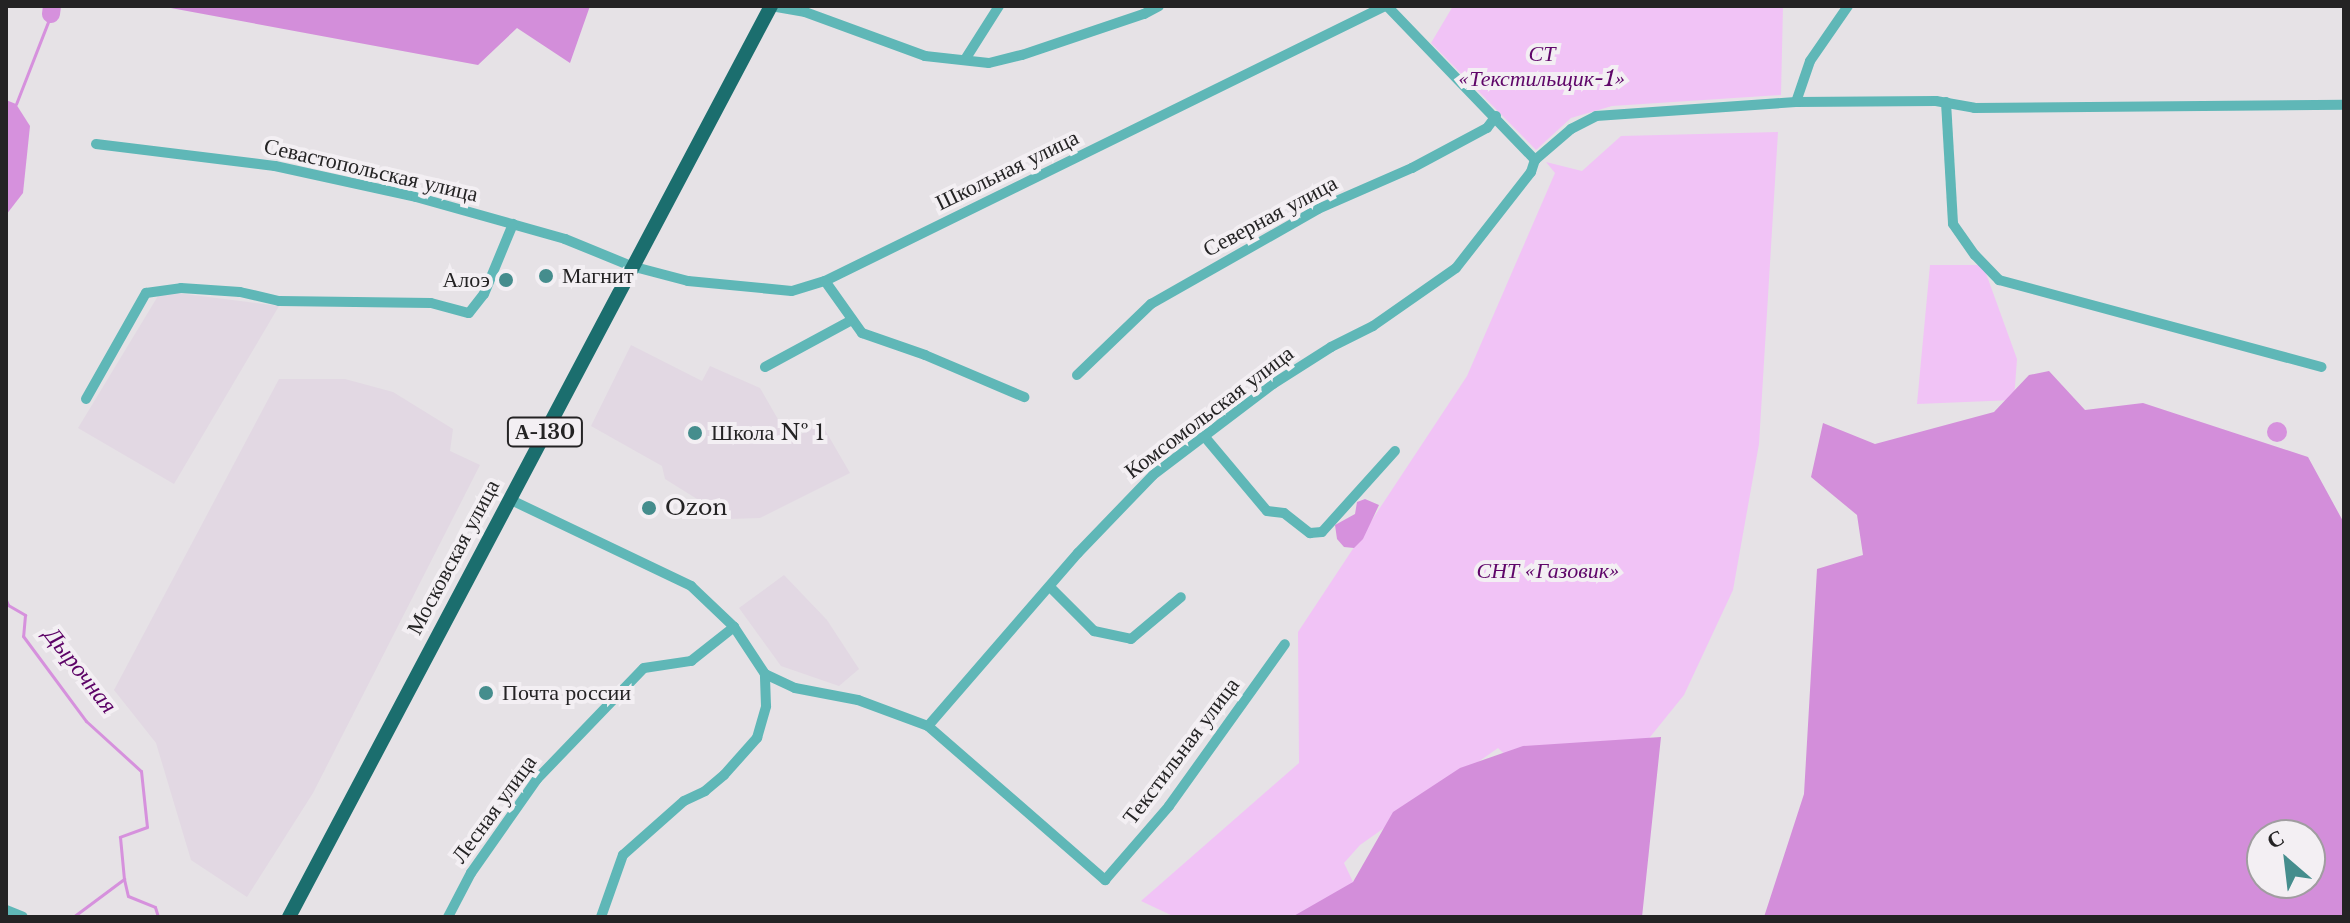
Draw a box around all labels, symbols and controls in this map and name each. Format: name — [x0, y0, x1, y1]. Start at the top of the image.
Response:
park label: СТ «Текстильщик-1» — [1459, 40, 1625, 92]
street label: Школьная улица — [931, 124, 1083, 216]
street label: Севастопольская улица — [261, 133, 481, 207]
street label: Северная улица — [1198, 170, 1342, 262]
place label: Магнит — [562, 263, 634, 289]
place label: Алоэ — [442, 267, 490, 293]
marker: Магнит — [537, 267, 555, 285]
marker: Алоэ — [497, 271, 515, 289]
street label: Комсомольская улица — [1119, 340, 1299, 484]
road number: А-130 — [505, 416, 585, 448]
place label: Школа № 1 — [711, 420, 825, 446]
marker: Школа № 1 — [686, 424, 704, 442]
street label: Московская улица — [401, 475, 505, 639]
place label: Ozon — [665, 495, 727, 521]
marker: Ozon — [640, 499, 658, 517]
park label: СНТ «Газовик» — [1477, 558, 1619, 584]
water label: Дырочная — [38, 621, 124, 719]
street label: Текстильная улица — [1117, 672, 1245, 830]
place label: Почта россии — [502, 680, 631, 706]
marker: Почта россии — [477, 684, 495, 702]
street label: Лесная улица — [446, 750, 542, 868]
north arrow — [2246, 819, 2326, 899]
text: С — [2262, 823, 2289, 855]

